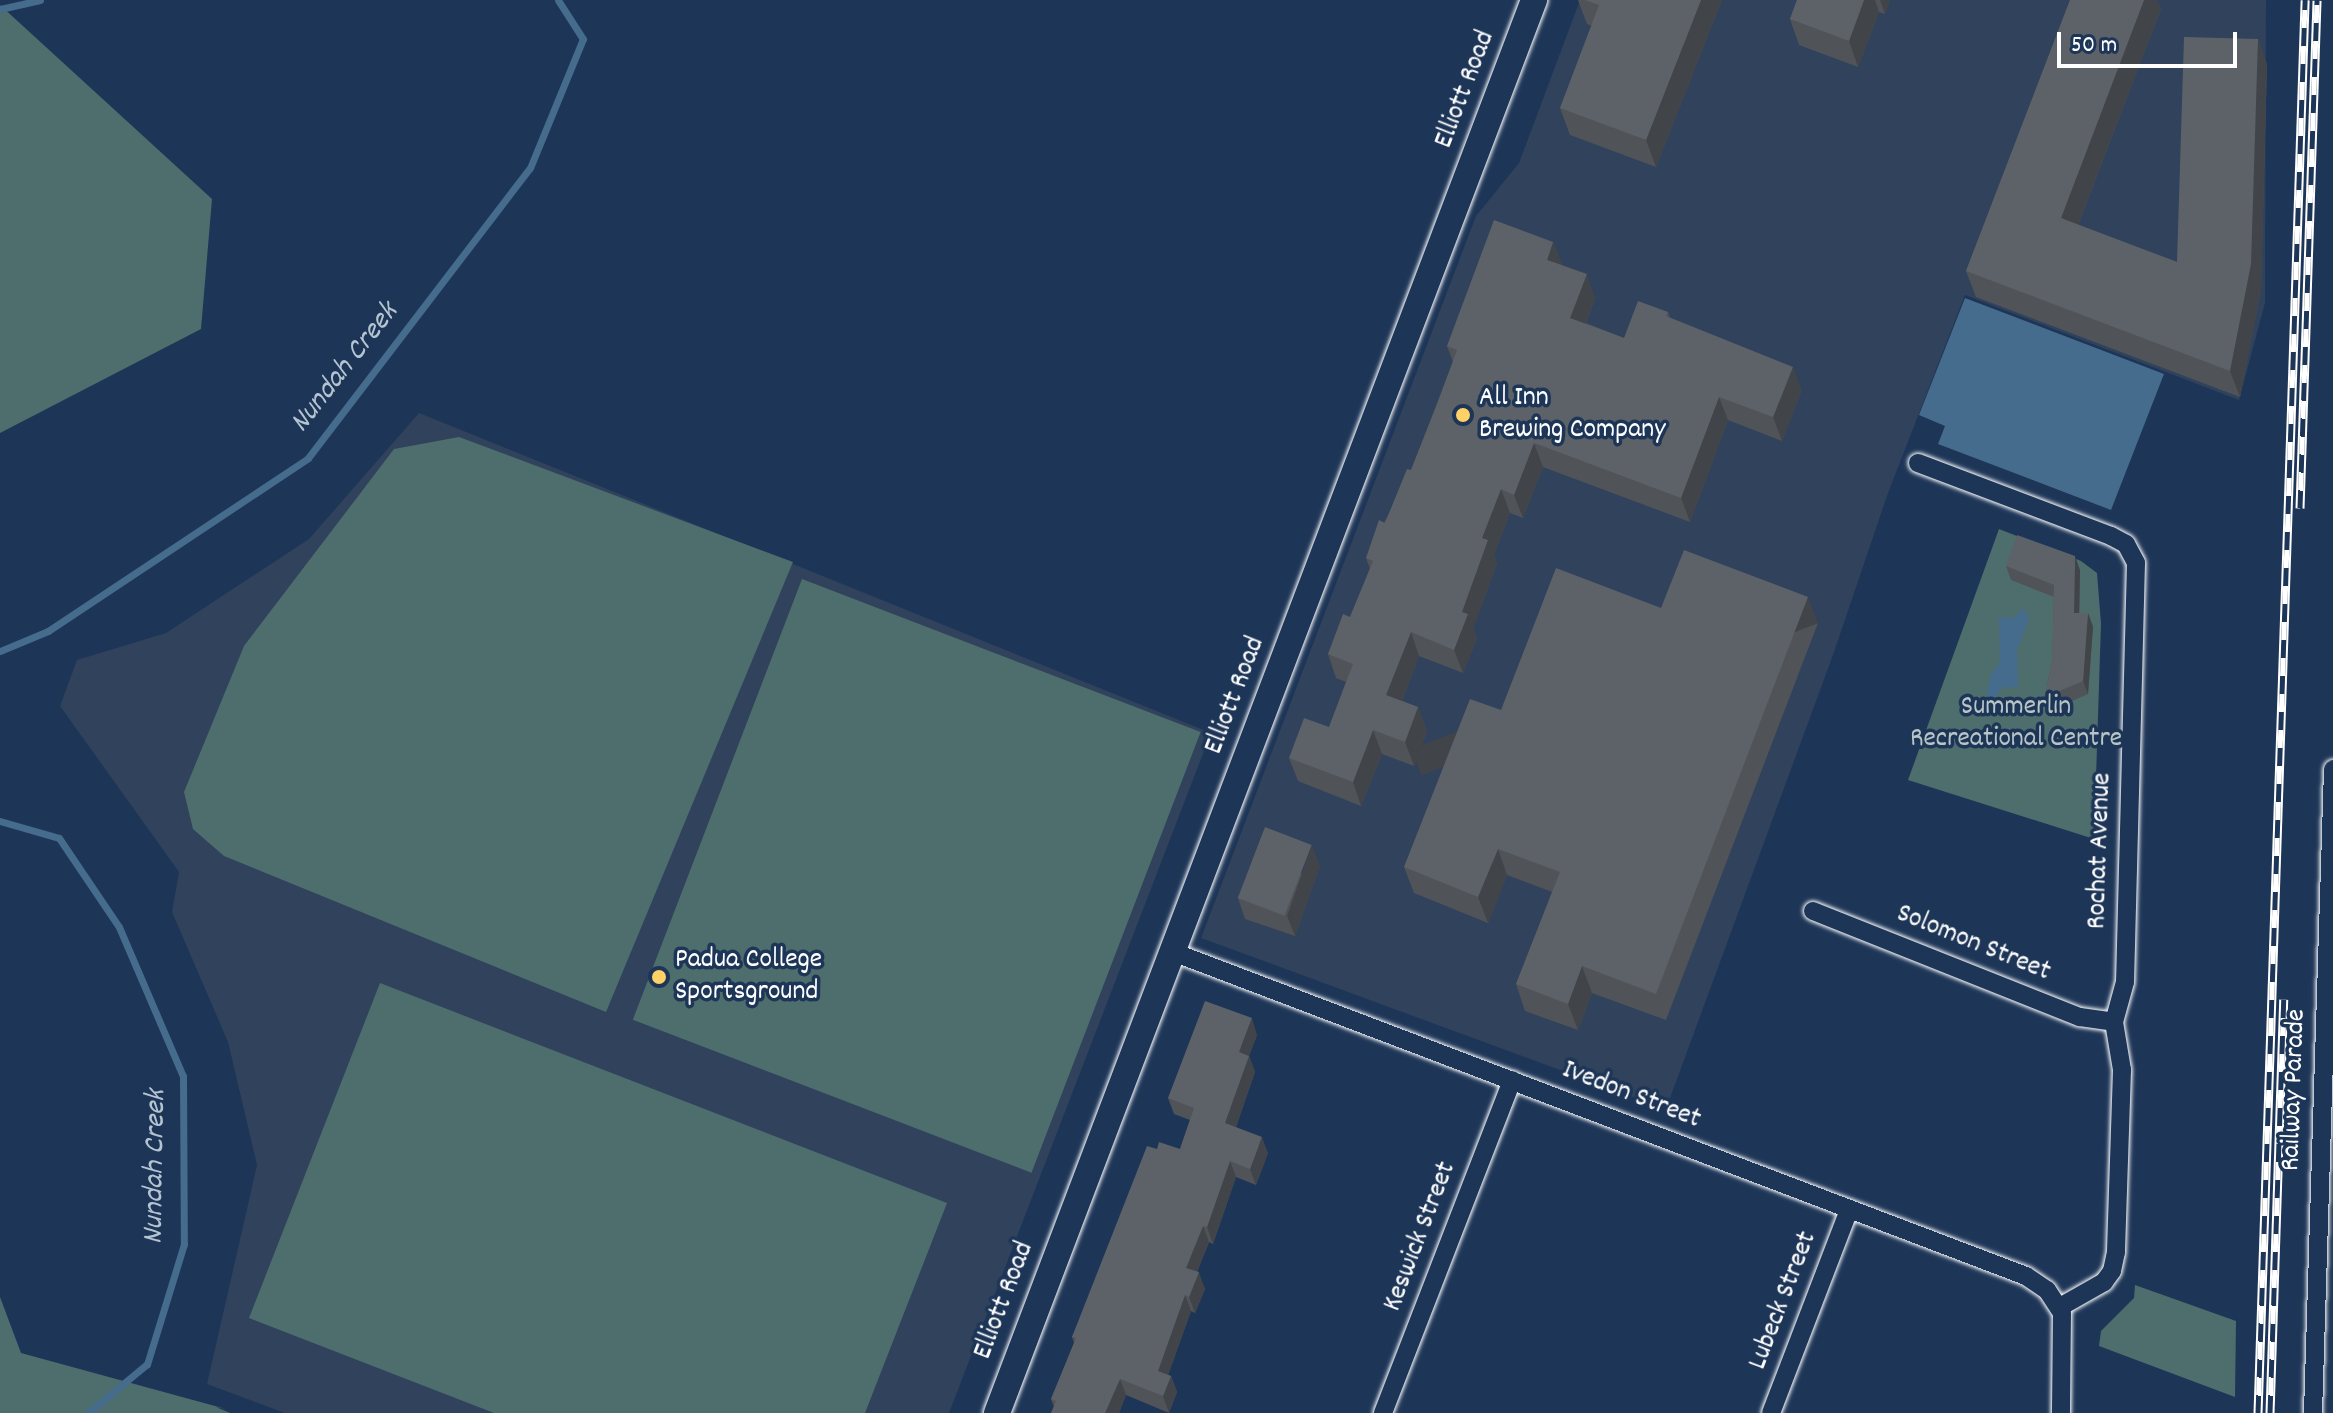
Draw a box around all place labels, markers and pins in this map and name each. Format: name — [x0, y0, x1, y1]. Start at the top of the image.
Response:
place label: All Inn Brewing Company — [1479, 382, 1666, 448]
marker: All Inn Brewing Company — [1454, 406, 1472, 424]
place label: Padua College Sportsground — [675, 944, 822, 1010]
marker: Padua College Sportsground — [650, 968, 668, 986]

